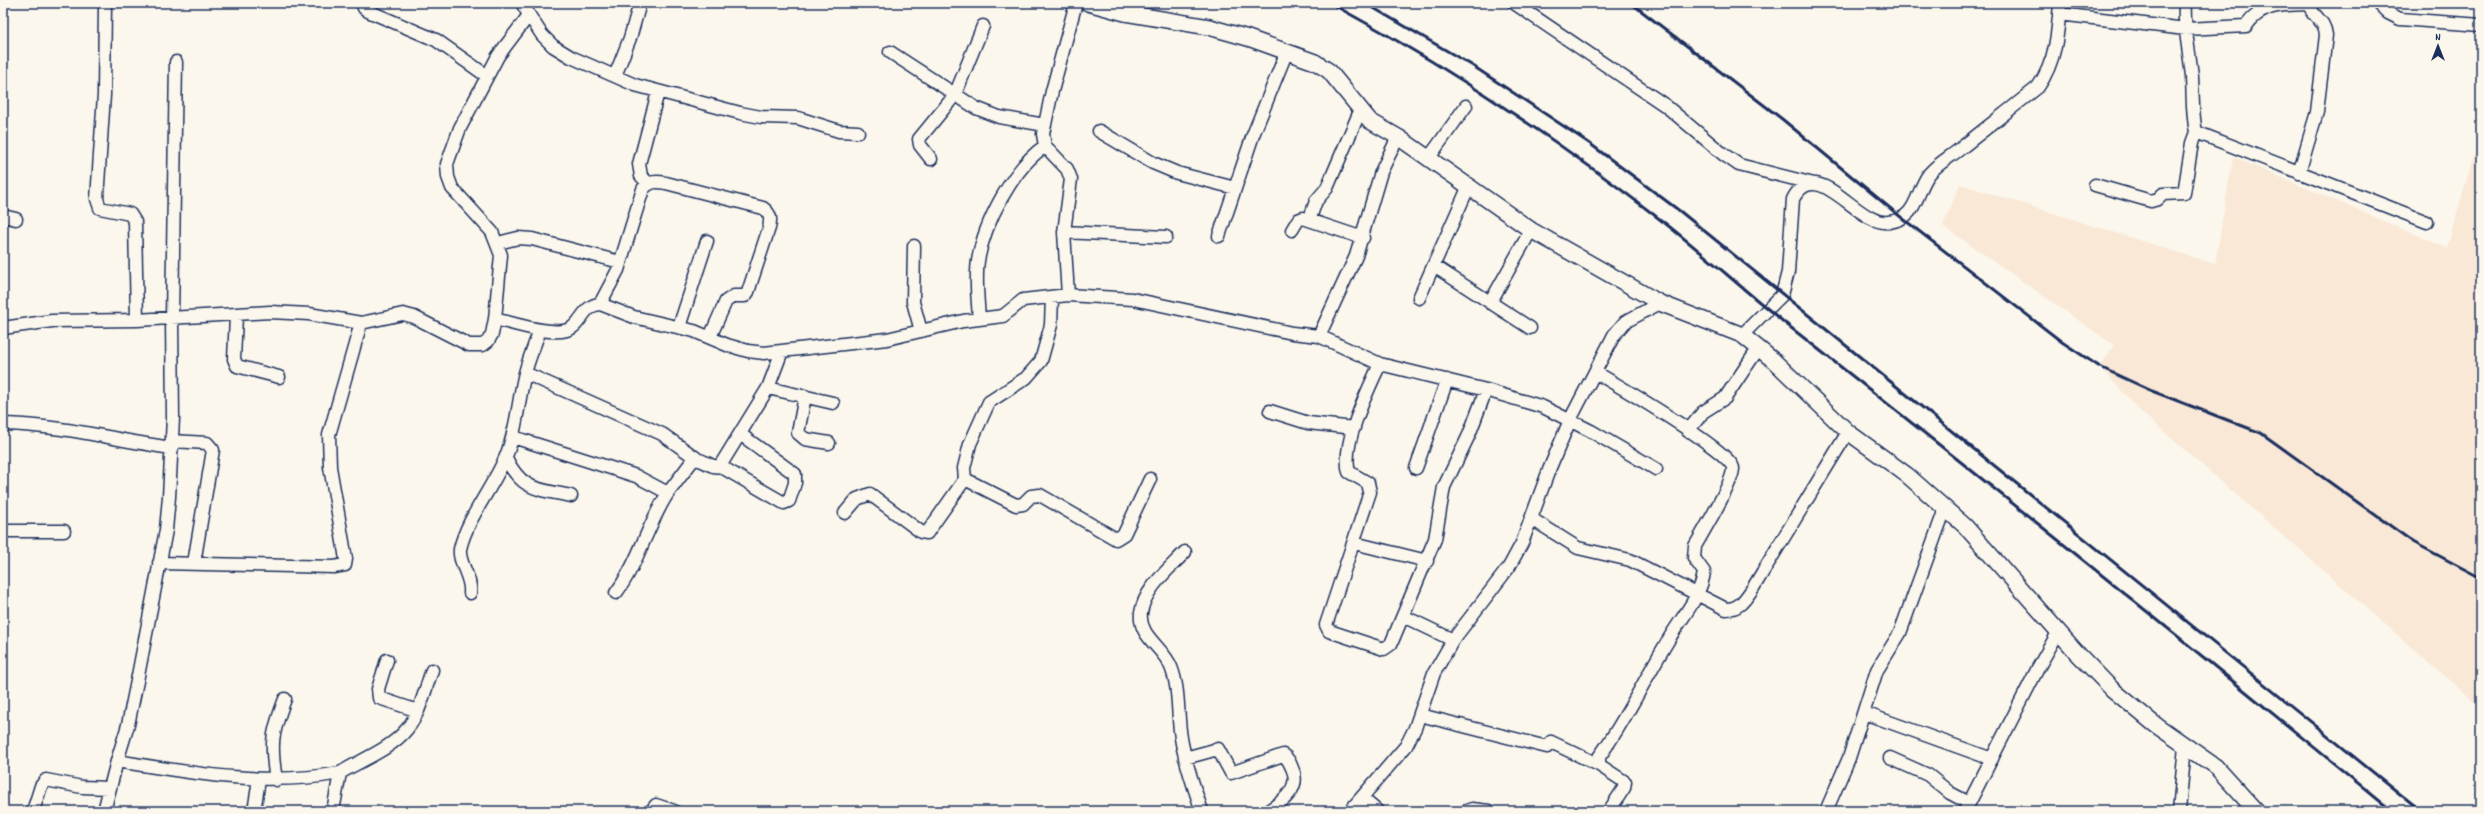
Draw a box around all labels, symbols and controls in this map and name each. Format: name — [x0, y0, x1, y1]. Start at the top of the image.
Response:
north arrow — [2418, 26, 2458, 66]
text: N — [2435, 30, 2441, 46]

